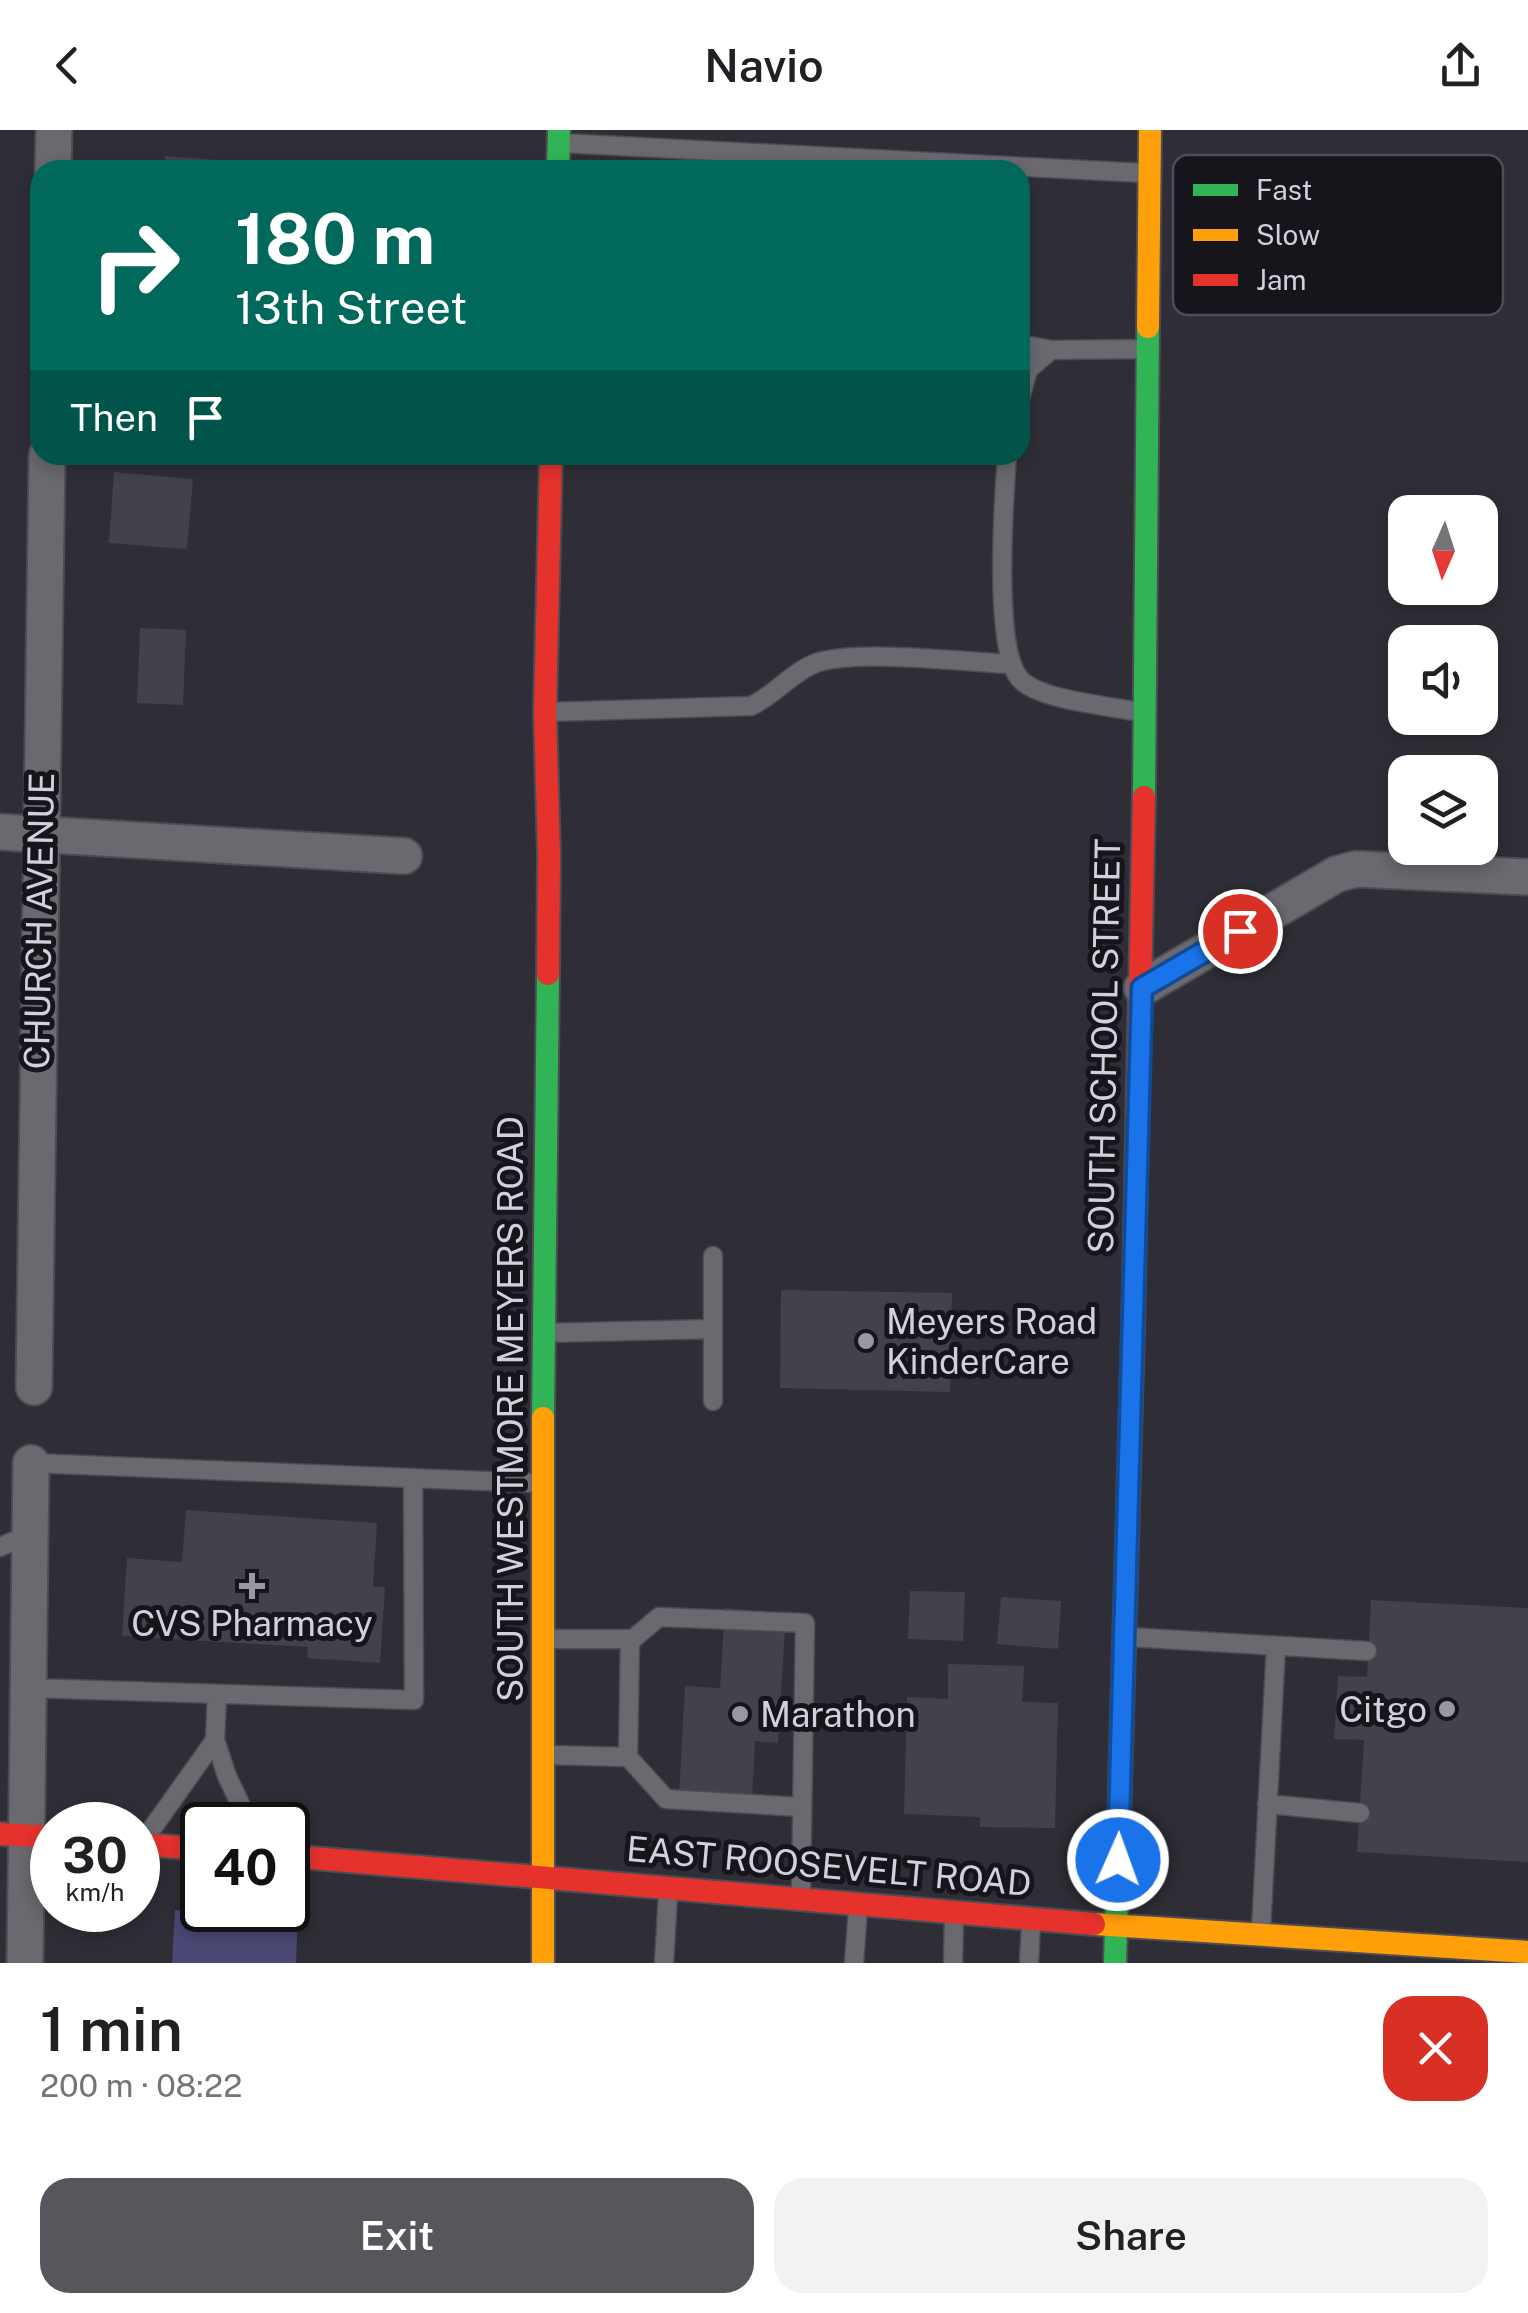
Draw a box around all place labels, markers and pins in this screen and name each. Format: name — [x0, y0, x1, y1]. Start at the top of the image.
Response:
pin — [1198, 889, 1283, 974]
place label: Meyers Road KinderCare — [886, 1301, 1097, 1382]
marker: Meyers Road KinderCare — [855, 1330, 877, 1352]
marker: CVS Pharmacy — [241, 1575, 263, 1597]
place label: CVS Pharmacy — [131, 1603, 373, 1644]
place label: Citgo — [1339, 1689, 1427, 1730]
place label: Marathon — [760, 1694, 916, 1735]
marker: Citgo — [1436, 1698, 1458, 1720]
marker: Marathon — [729, 1703, 751, 1725]

